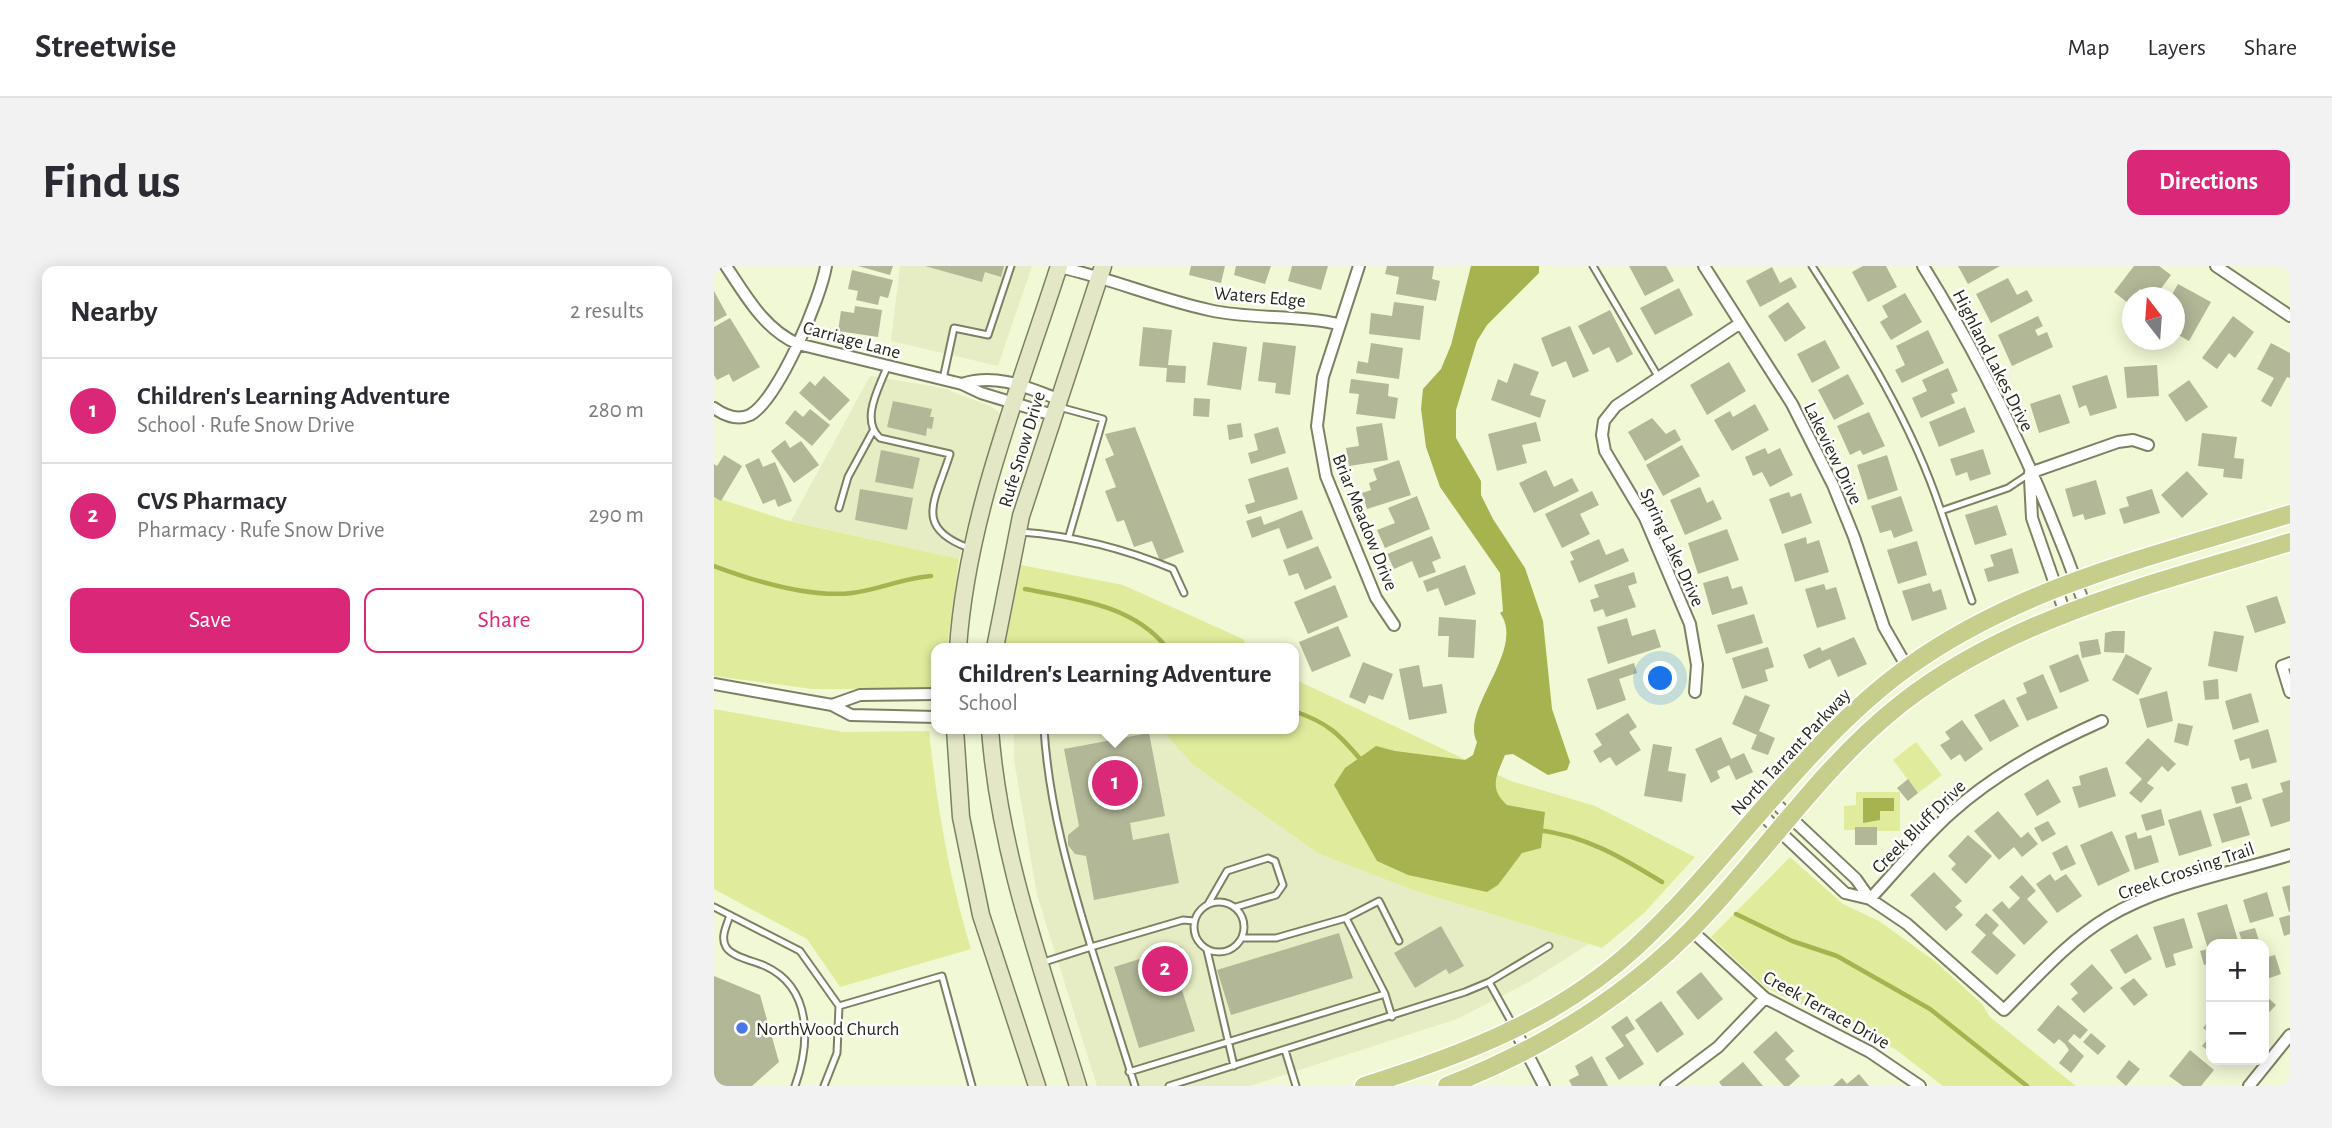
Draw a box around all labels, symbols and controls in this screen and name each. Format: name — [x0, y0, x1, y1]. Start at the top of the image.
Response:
text: Streetwise — [35, 31, 176, 64]
text: Map — [2067, 36, 2109, 60]
text: Layers — [2147, 36, 2206, 60]
text: Share — [2244, 36, 2297, 60]
button: Directions — [2127, 150, 2290, 215]
text: Find us — [42, 158, 181, 207]
street label: Waters Edge — [1213, 284, 1307, 311]
street label: Highland Lakes Drive — [1949, 287, 2037, 435]
north arrow — [2122, 287, 2185, 350]
text: Nearby — [70, 297, 158, 327]
text: 2 results — [570, 300, 644, 323]
street label: Carriage Lane — [801, 318, 903, 363]
text: Children's Learning Adventure — [137, 383, 450, 409]
street label: Rufe Snow Drive — [996, 389, 1049, 510]
text: 1 — [89, 399, 97, 422]
text: 280 m — [588, 399, 644, 422]
street label: Lakeview Drive — [1800, 400, 1865, 508]
text: School · Rufe Snow Drive — [137, 414, 355, 437]
street label: Briar Meadow Drive — [1329, 452, 1401, 593]
street label: Spring Lake Drive — [1636, 486, 1707, 610]
text: CVS Pharmacy — [137, 488, 287, 514]
text: 2 — [88, 504, 98, 527]
text: 290 m — [588, 504, 644, 527]
text: Pharmacy · Rufe Snow Drive — [137, 519, 385, 542]
button: Save — [70, 588, 350, 653]
button: Share — [364, 588, 644, 653]
popup — [931, 643, 1299, 734]
text: Children's Learning Adventure — [958, 661, 1272, 687]
your location — [1643, 661, 1677, 695]
street label: North Tarrant Parkway — [1728, 685, 1854, 819]
text: School — [958, 692, 1018, 715]
pin: 1 — [1092, 757, 1138, 809]
street label: Creek Bluff Drive — [1869, 777, 1969, 877]
street label: Creek Crossing Trail — [2116, 839, 2257, 904]
map controls — [2206, 939, 2269, 1065]
button: + — [2206, 939, 2269, 1002]
pin: 2 — [1142, 943, 1188, 995]
street label: Creek Terrace Drive — [1760, 968, 1893, 1053]
button: − — [2206, 1002, 2269, 1065]
marker: NorthWood Church — [734, 1020, 750, 1036]
place label: NorthWood Church — [756, 1020, 899, 1039]

